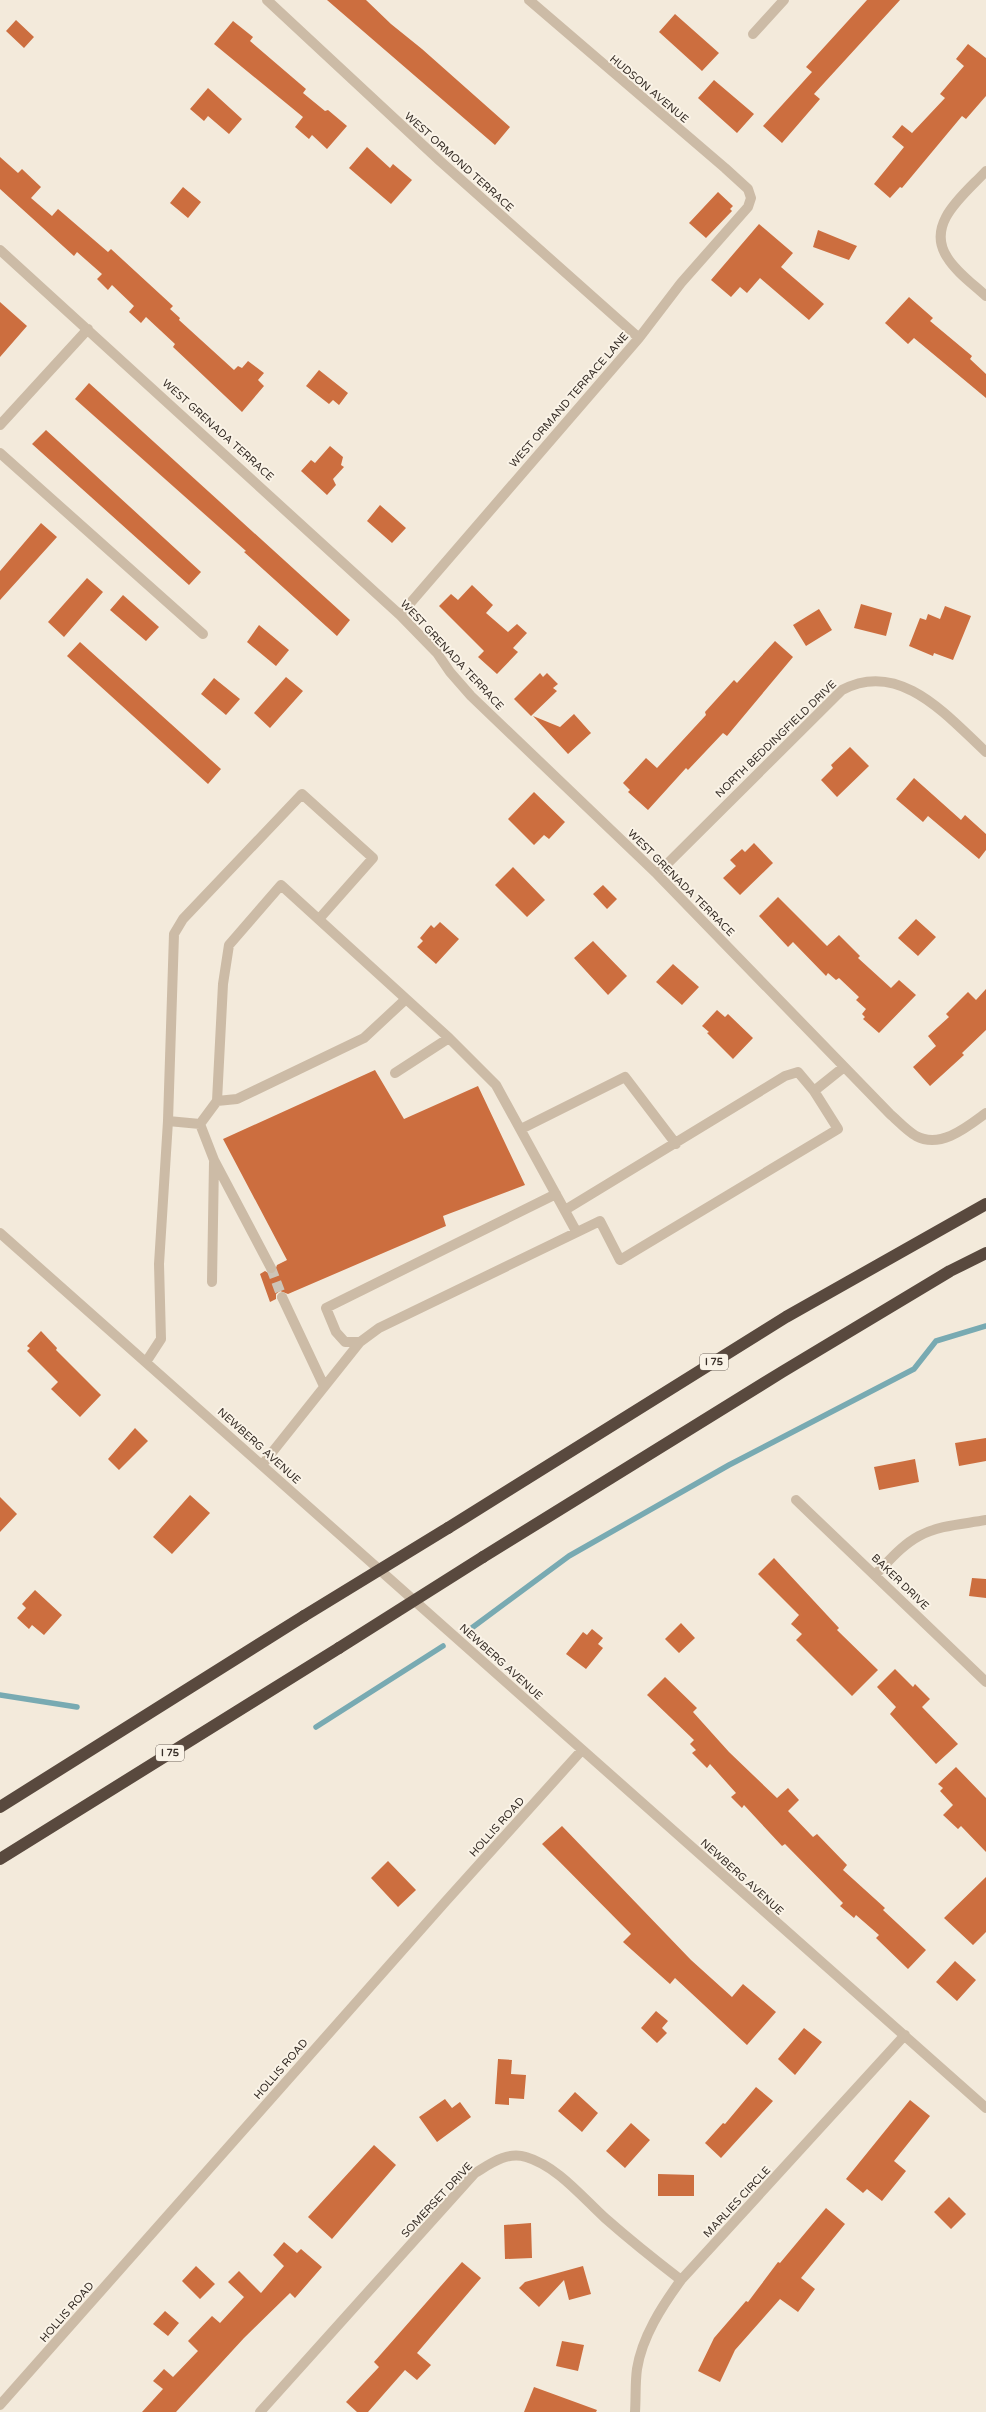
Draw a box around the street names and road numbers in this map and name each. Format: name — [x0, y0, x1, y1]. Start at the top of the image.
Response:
street label: HUDSON AVENUE — [607, 52, 691, 126]
street label: WEST ORMOND TERRACE — [402, 110, 516, 214]
street label: WEST ORMAND TERRACE LANE — [507, 330, 631, 470]
street label: WEST GRENADA TERRACE — [160, 376, 276, 484]
street label: WEST GRENADA TERRACE — [398, 597, 506, 713]
street label: NORTH BEDDINGFIELD DRIVE — [713, 678, 839, 800]
street label: WEST GRENADA TERRACE — [625, 827, 737, 939]
road number: I 75 — [700, 1354, 728, 1370]
street label: NEWBERG AVENUE — [215, 1405, 303, 1487]
street label: BAKER DRIVE — [869, 1551, 931, 1613]
street label: NEWBERG AVENUE — [457, 1621, 545, 1703]
road number: I 75 — [156, 1745, 184, 1761]
street label: HOLLIS ROAD — [467, 1795, 527, 1859]
street label: NEWBERG AVENUE — [698, 1836, 786, 1918]
street label: HOLLIS ROAD — [251, 2036, 311, 2102]
street label: SOMERSET DRIVE — [399, 2160, 475, 2240]
street label: MARLIES CIRCLE — [701, 2164, 773, 2240]
street label: HOLLIS ROAD — [37, 2279, 97, 2345]

